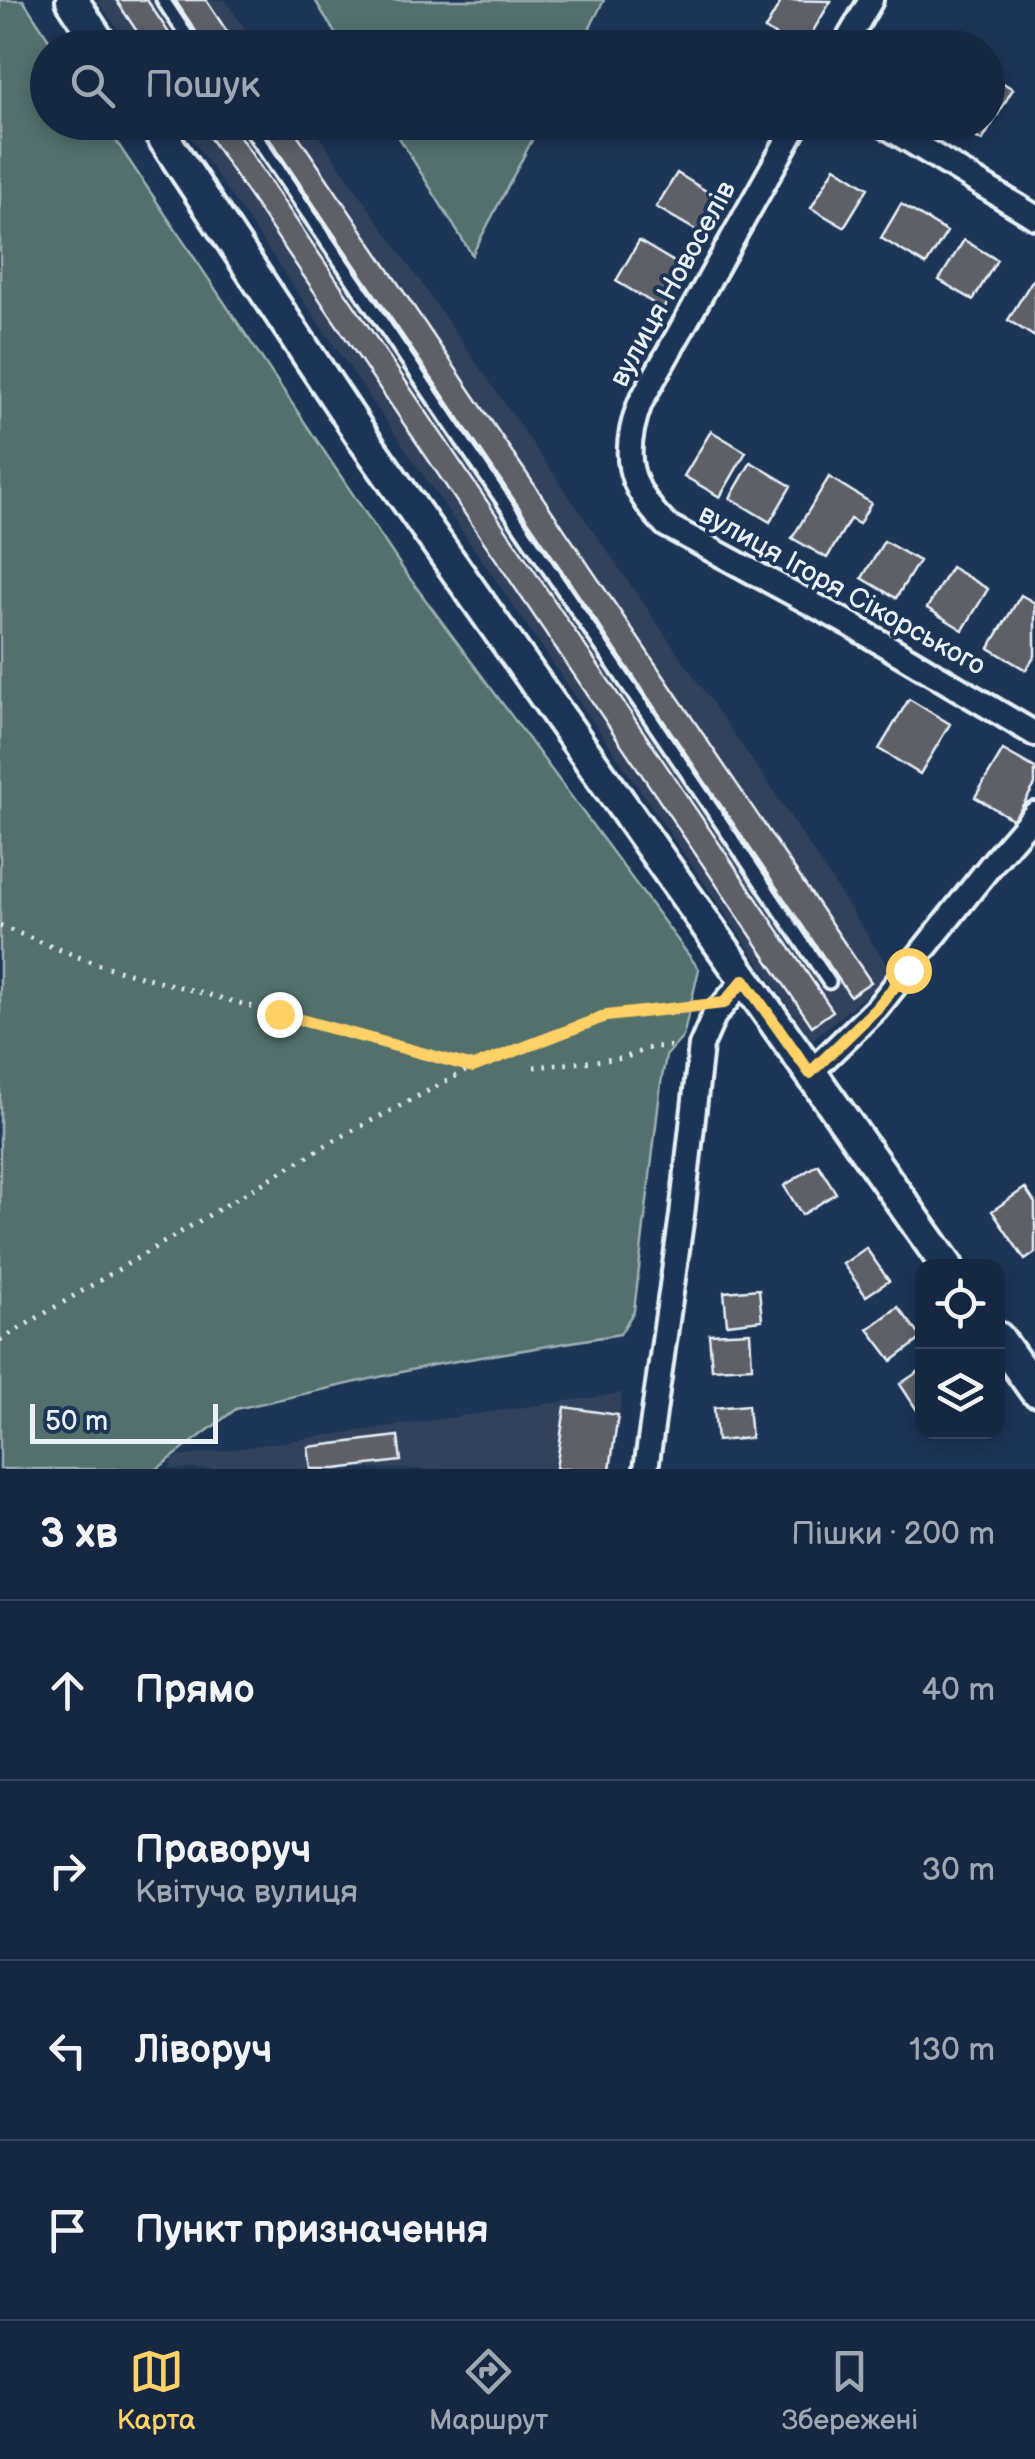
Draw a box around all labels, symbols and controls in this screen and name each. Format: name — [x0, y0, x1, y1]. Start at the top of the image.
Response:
search box — [30, 30, 1005, 140]
icon: search — [65, 58, 120, 113]
text: Пошук — [145, 63, 260, 108]
street label: вулиця Новоселів — [603, 175, 743, 393]
street label: вулиця Ігоря Сікорського — [693, 497, 991, 683]
route start — [886, 948, 932, 994]
route end — [257, 992, 303, 1038]
map controls — [915, 1259, 1005, 1439]
button: locate — [915, 1259, 1005, 1349]
button: layers — [915, 1349, 1005, 1439]
scale bar — [30, 1399, 218, 1444]
text: 50 m — [45, 1405, 108, 1438]
text: 3 хв — [40, 1509, 118, 1560]
text: Пішки · 200 m — [791, 1515, 995, 1554]
icon: ahead — [40, 1663, 95, 1718]
text: Прямо — [135, 1668, 254, 1713]
text: 40 m — [922, 1671, 995, 1710]
text: Праворуч — [135, 1828, 311, 1873]
icon: right — [40, 1843, 95, 1898]
text: 30 m — [921, 1851, 995, 1890]
text: Квітуча вулиця — [135, 1873, 358, 1912]
icon: left — [40, 2023, 95, 2078]
text: Ліворуч — [135, 2028, 272, 2073]
text: 130 m — [909, 2031, 995, 2070]
icon: arrive — [40, 2203, 95, 2258]
text: Пункт призначення — [135, 2208, 489, 2253]
tab: Карта — [117, 2344, 196, 2437]
tab: Маршрут — [429, 2344, 548, 2437]
tab: Збережені — [782, 2344, 918, 2437]

